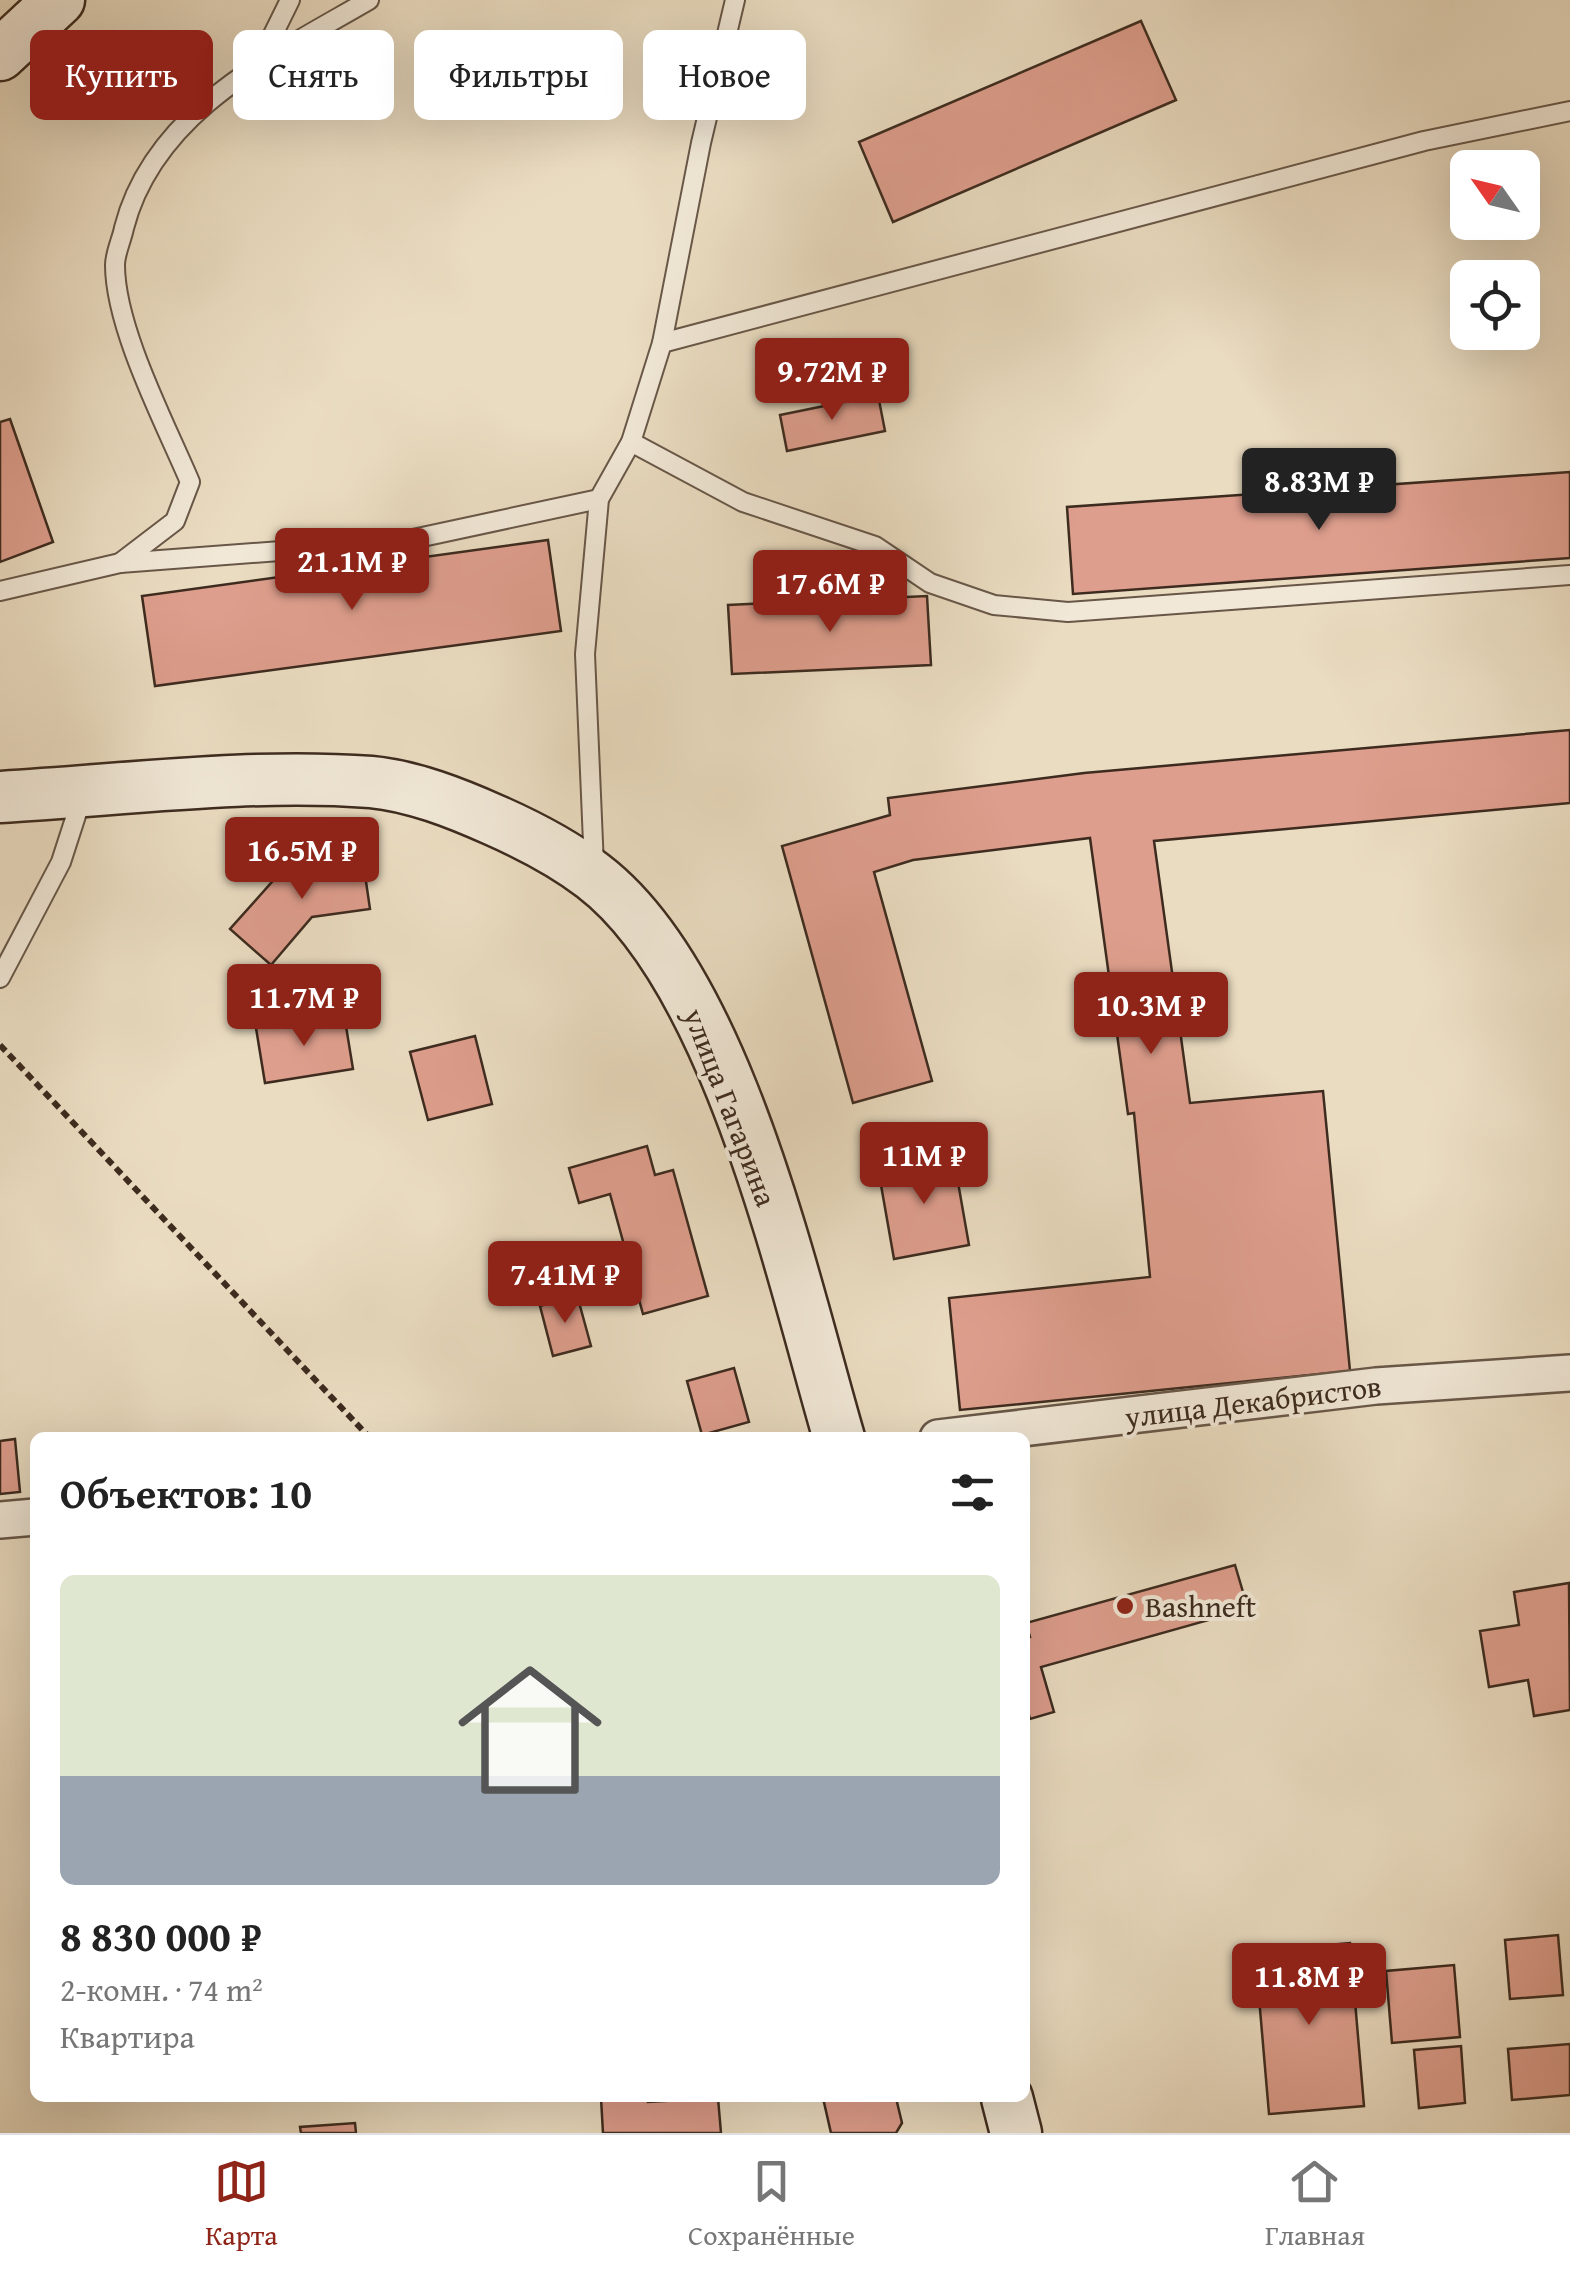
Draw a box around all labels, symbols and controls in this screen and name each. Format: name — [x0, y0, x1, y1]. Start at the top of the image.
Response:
chip: Купить — [30, 30, 213, 120]
chip: Снять — [233, 30, 394, 120]
chip: Фильтры — [414, 30, 623, 120]
chip: Новое — [643, 30, 806, 120]
north arrow — [1450, 150, 1540, 240]
map controls — [1450, 150, 1540, 350]
button: locate — [1450, 260, 1540, 350]
pin: 9.72M ₽ — [740, 338, 924, 423]
text: 9.72M ₽ — [777, 347, 887, 394]
pin: 8.83M ₽ — [1227, 448, 1411, 533]
text: 8.83M ₽ — [1264, 457, 1374, 504]
pin: 21.1M ₽ — [260, 528, 444, 613]
text: 21.1M ₽ — [297, 537, 407, 584]
pin: 17.6M ₽ — [738, 550, 922, 635]
text: 17.6M ₽ — [775, 559, 885, 606]
pin: 16.5M ₽ — [210, 817, 394, 902]
text: 16.5M ₽ — [247, 826, 357, 873]
pin: 11.7M ₽ — [212, 964, 396, 1049]
pin: 10.3M ₽ — [1059, 972, 1243, 1057]
text: 11.7M ₽ — [249, 973, 359, 1020]
text: 10.3M ₽ — [1096, 981, 1206, 1028]
street label: улица Гагарина — [673, 1001, 789, 1213]
pin: 11M ₽ — [854, 1122, 994, 1207]
text: 11M ₽ — [882, 1131, 966, 1178]
pin: 7.41M ₽ — [473, 1241, 657, 1326]
text: 7.41M ₽ — [510, 1250, 620, 1297]
street label: улица Декабристов — [1121, 1363, 1384, 1439]
text: Объектов: 10 — [60, 1462, 312, 1523]
icon: filters — [945, 1465, 1000, 1520]
place label: Bashneft — [1145, 1584, 1256, 1628]
marker: Bashneft — [1114, 1595, 1136, 1617]
icon: home — [440, 1640, 620, 1820]
text: 8 830 000 ₽ — [60, 1905, 262, 1966]
pin: 11.8M ₽ — [1217, 1943, 1401, 2028]
text: 11.8M ₽ — [1254, 1952, 1364, 1999]
text: 2-комн. · 74 m² — [60, 1966, 263, 2013]
text: Квартира — [60, 2013, 195, 2060]
tab: Карта — [205, 2154, 278, 2255]
tab: Сохранённые — [688, 2154, 855, 2255]
tab: Главная — [1265, 2154, 1365, 2255]

